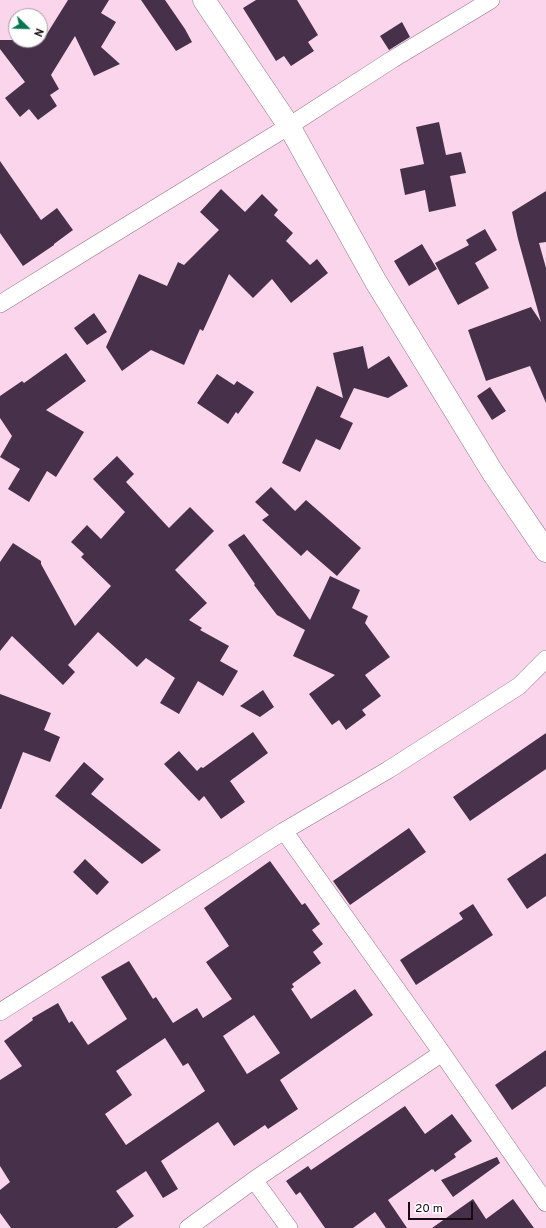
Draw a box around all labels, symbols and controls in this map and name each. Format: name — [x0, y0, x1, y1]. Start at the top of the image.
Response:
north arrow — [8, 8, 48, 48]
text: N — [30, 26, 46, 39]
scale bar — [410, 1194, 475, 1220]
text: 20 m — [415, 1201, 443, 1217]

